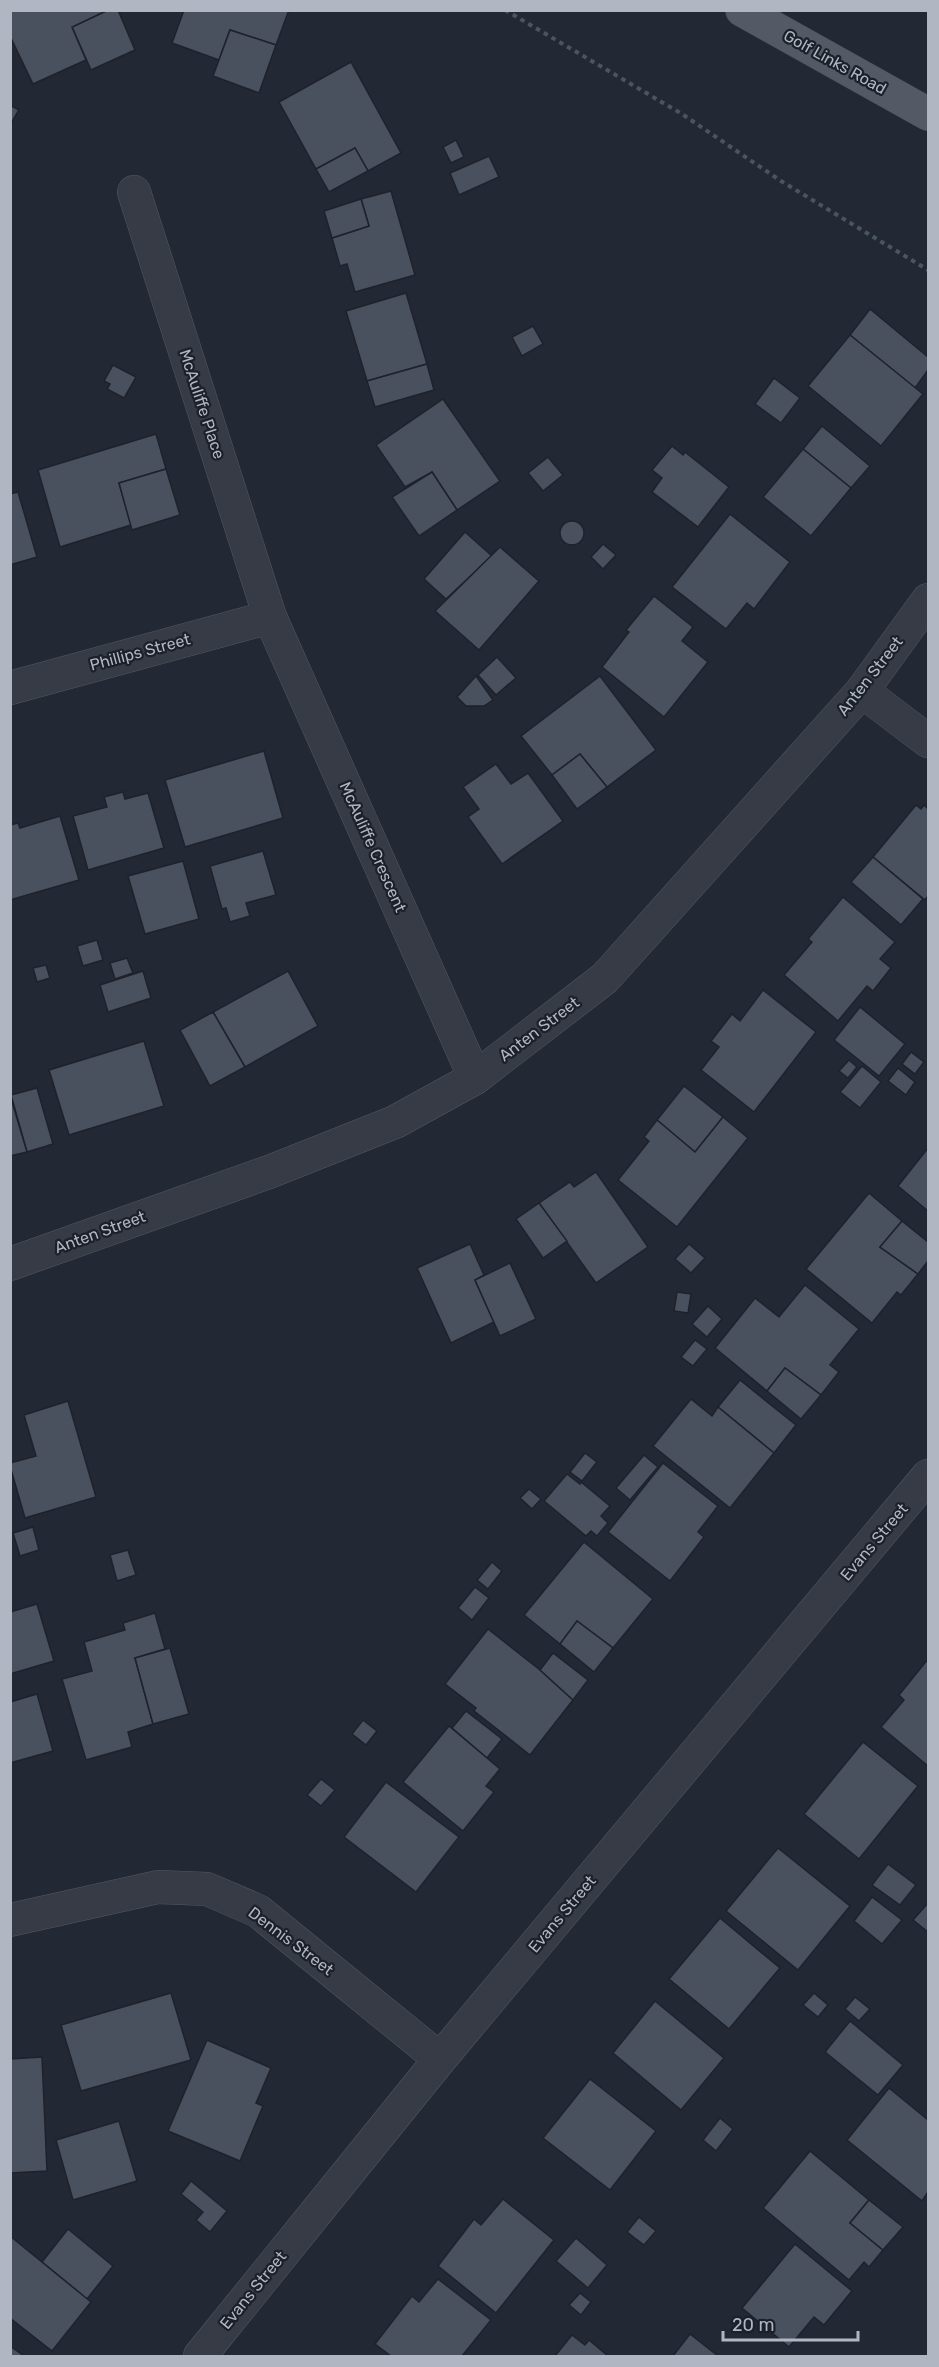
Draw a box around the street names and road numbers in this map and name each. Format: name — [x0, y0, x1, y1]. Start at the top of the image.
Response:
street label: Golf Links Road — [780, 26, 890, 98]
street label: McAuliffe Place — [175, 347, 229, 461]
street label: Phillips Street — [88, 629, 192, 675]
street label: Anten Street — [833, 633, 907, 719]
street label: McAuliffe Crescent — [336, 779, 410, 915]
street label: Anten Street — [495, 993, 583, 1065]
street label: Anten Street — [52, 1207, 148, 1257]
street label: Evans Street — [836, 1500, 912, 1584]
street label: Evans Street — [524, 1872, 600, 1956]
street label: Dennis Street — [245, 1903, 337, 1979]
street label: Evans Street — [216, 2247, 290, 2333]

